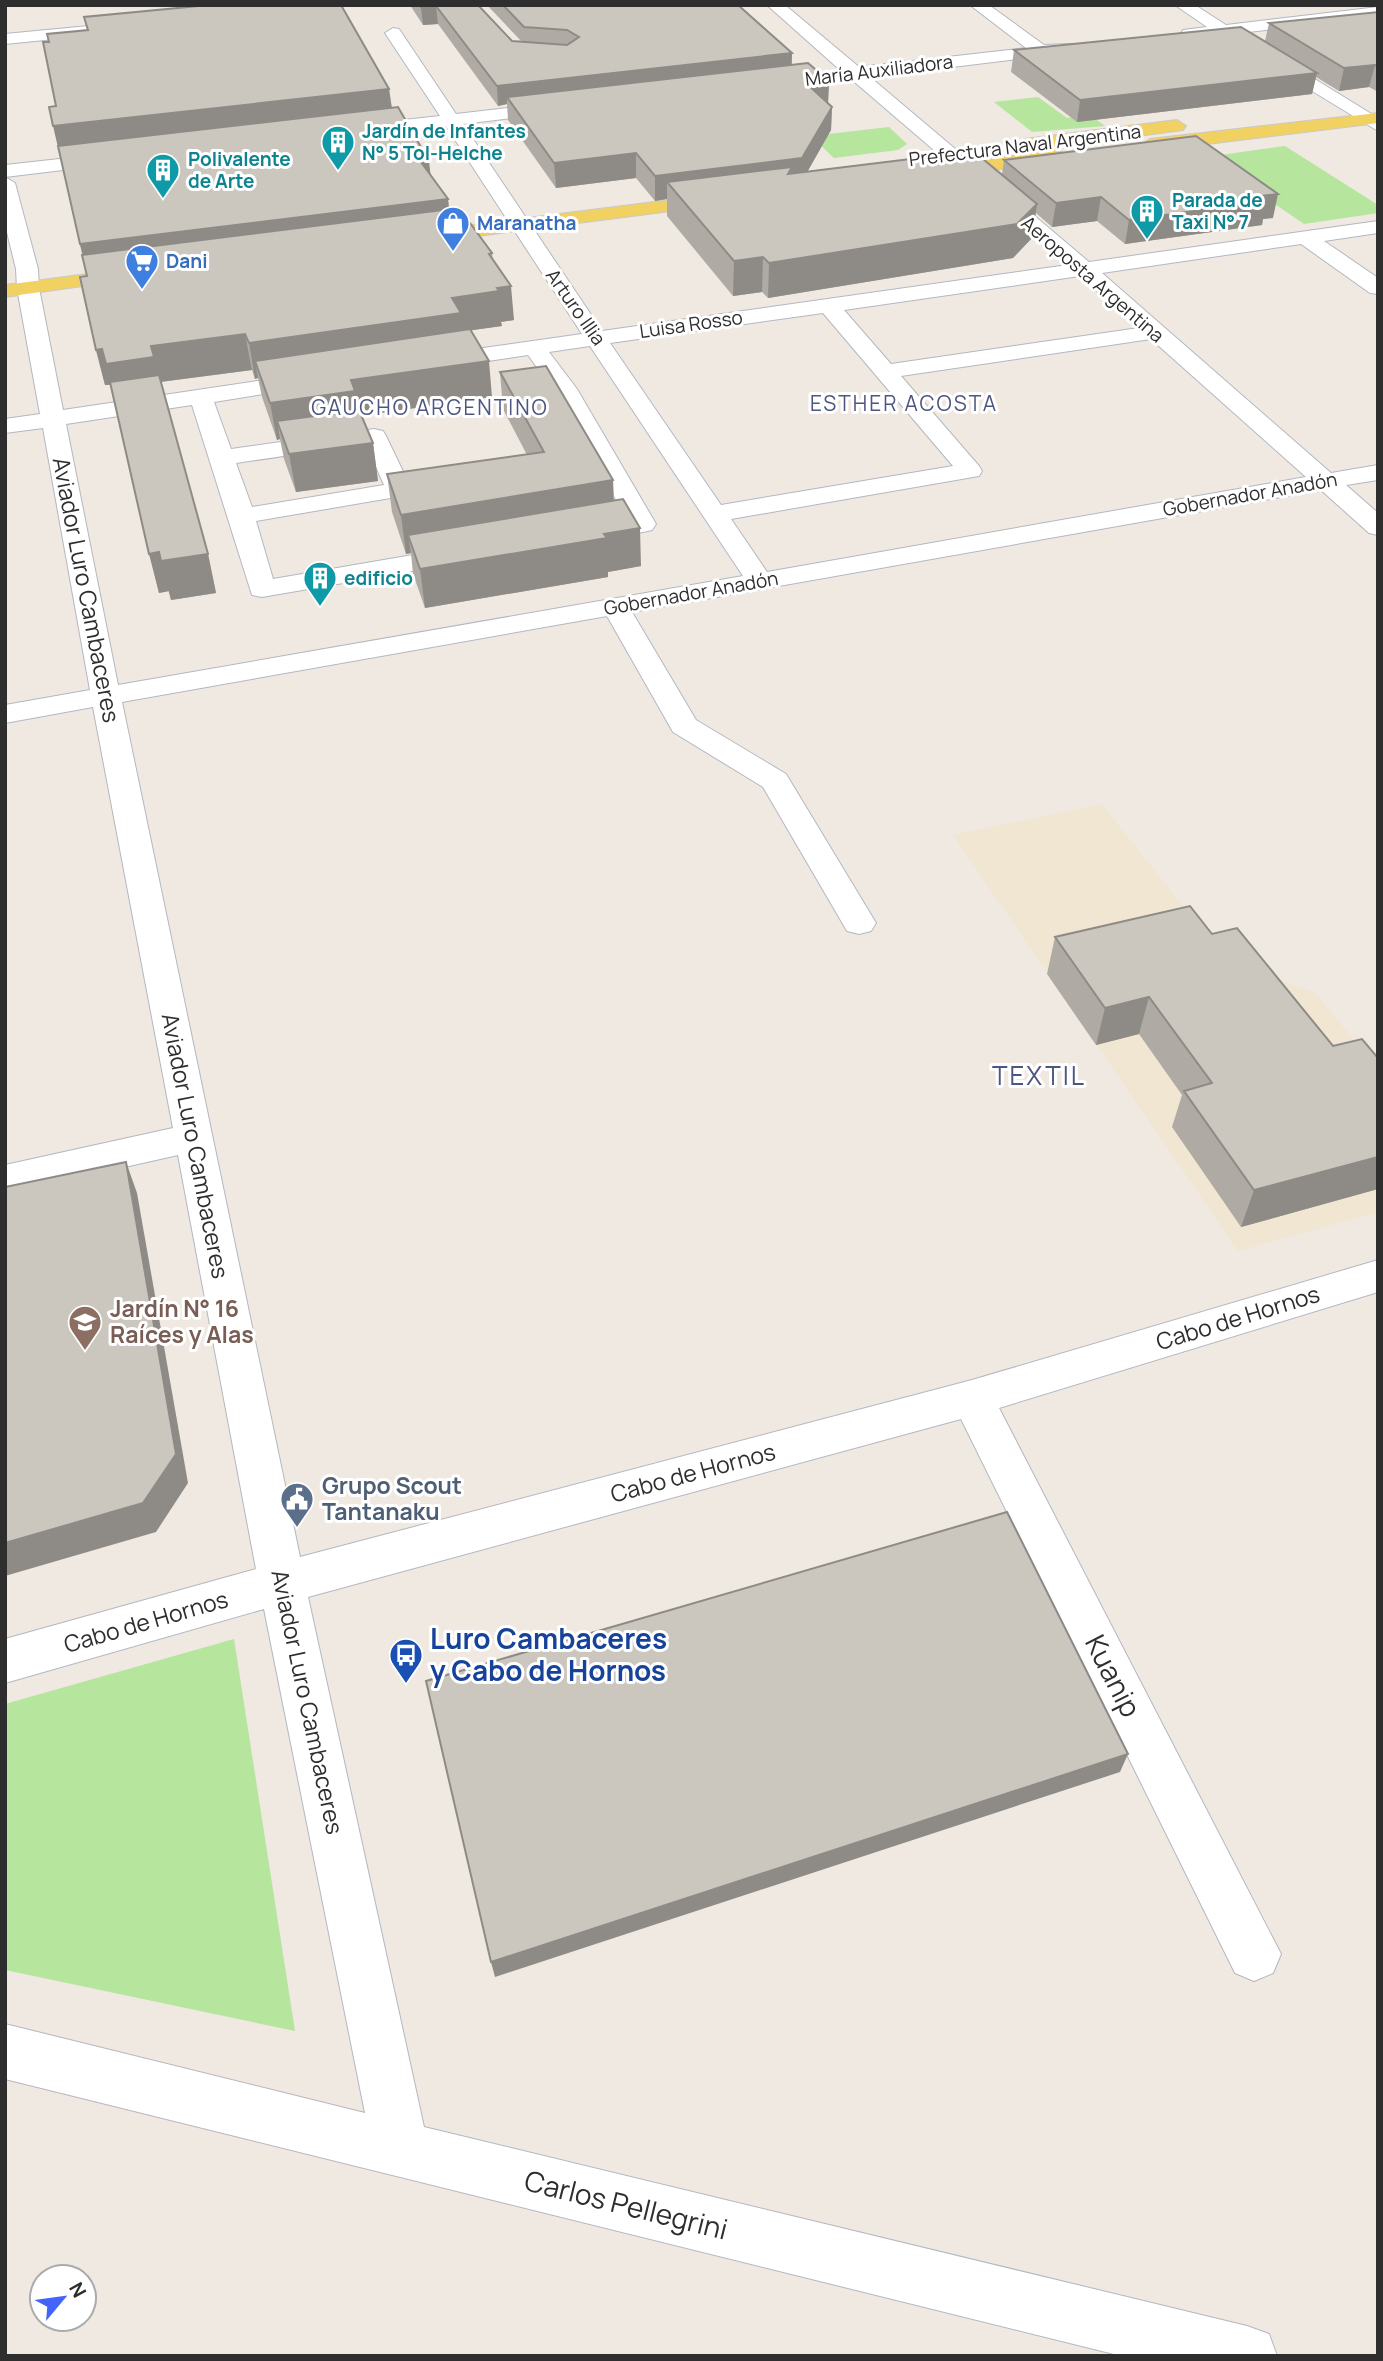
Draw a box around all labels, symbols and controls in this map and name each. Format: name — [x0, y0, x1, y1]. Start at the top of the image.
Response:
street label: María Auxiliadora — [804, 48, 954, 92]
place label: Jardín de Infantes N° 5 Tol-Helche — [362, 118, 526, 166]
street label: Prefectura Naval Argentina — [907, 118, 1143, 172]
building icon: Jardín de Infantes N° 5 Tol-Helche — [319, 123, 357, 172]
place label: Polivalente de Arte — [188, 146, 291, 194]
building icon: Polivalente de Arte — [144, 151, 182, 200]
place label: Parada de Taxi N° 7 — [1172, 187, 1263, 235]
building icon: Parada de Taxi N° 7 — [1128, 192, 1166, 241]
shop icon: Maranatha — [434, 204, 472, 253]
place label: Maranatha — [477, 210, 576, 236]
street label: Aeroposta Argentina — [1016, 210, 1170, 348]
supermarket icon: Dani — [123, 242, 161, 291]
place label: Dani — [166, 248, 207, 274]
street label: Arturo Illia — [540, 264, 612, 350]
street label: Luisa Rosso — [638, 304, 744, 344]
district label: ESTHER ACOSTA — [810, 389, 998, 417]
district label: GAUCHO ARGENTINO — [311, 393, 549, 421]
street label: Aviador Luro Cambaceres — [46, 454, 128, 725]
street label: Gobernador Anadón — [1161, 466, 1339, 522]
building icon: edificio — [301, 559, 339, 608]
place label: edificio — [344, 565, 413, 591]
street label: Gobernador Anadón — [602, 565, 780, 621]
street label: Aviador Luro Cambaceres — [155, 1010, 237, 1281]
district label: TEXTIL — [992, 1057, 1086, 1093]
street label: Cabo de Hornos — [1152, 1277, 1323, 1357]
place label: Jardín N° 16 Raíces y Alas — [110, 1292, 254, 1350]
school or university icon: Jardín N° 16 Raíces y Alas — [66, 1303, 104, 1352]
street label: Cabo de Hornos — [607, 1435, 779, 1509]
place label: Grupo Scout Tantanaku — [322, 1469, 462, 1527]
public building icon: Grupo Scout Tantanaku — [278, 1480, 316, 1529]
street label: Aviador Luro Cambaceres — [264, 1567, 352, 1837]
street label: Cabo de Hornos — [60, 1582, 232, 1660]
place label: Luro Cambaceres y Cabo de Hornos — [430, 1619, 667, 1689]
street label: Kuanip — [1077, 1628, 1151, 1723]
bus stop icon: Luro Cambaceres y Cabo de Hornos — [387, 1636, 425, 1685]
street label: Carlos Pellegrini — [521, 2160, 732, 2248]
north arrow — [28, 2263, 98, 2333]
text: N — [63, 2277, 93, 2302]

